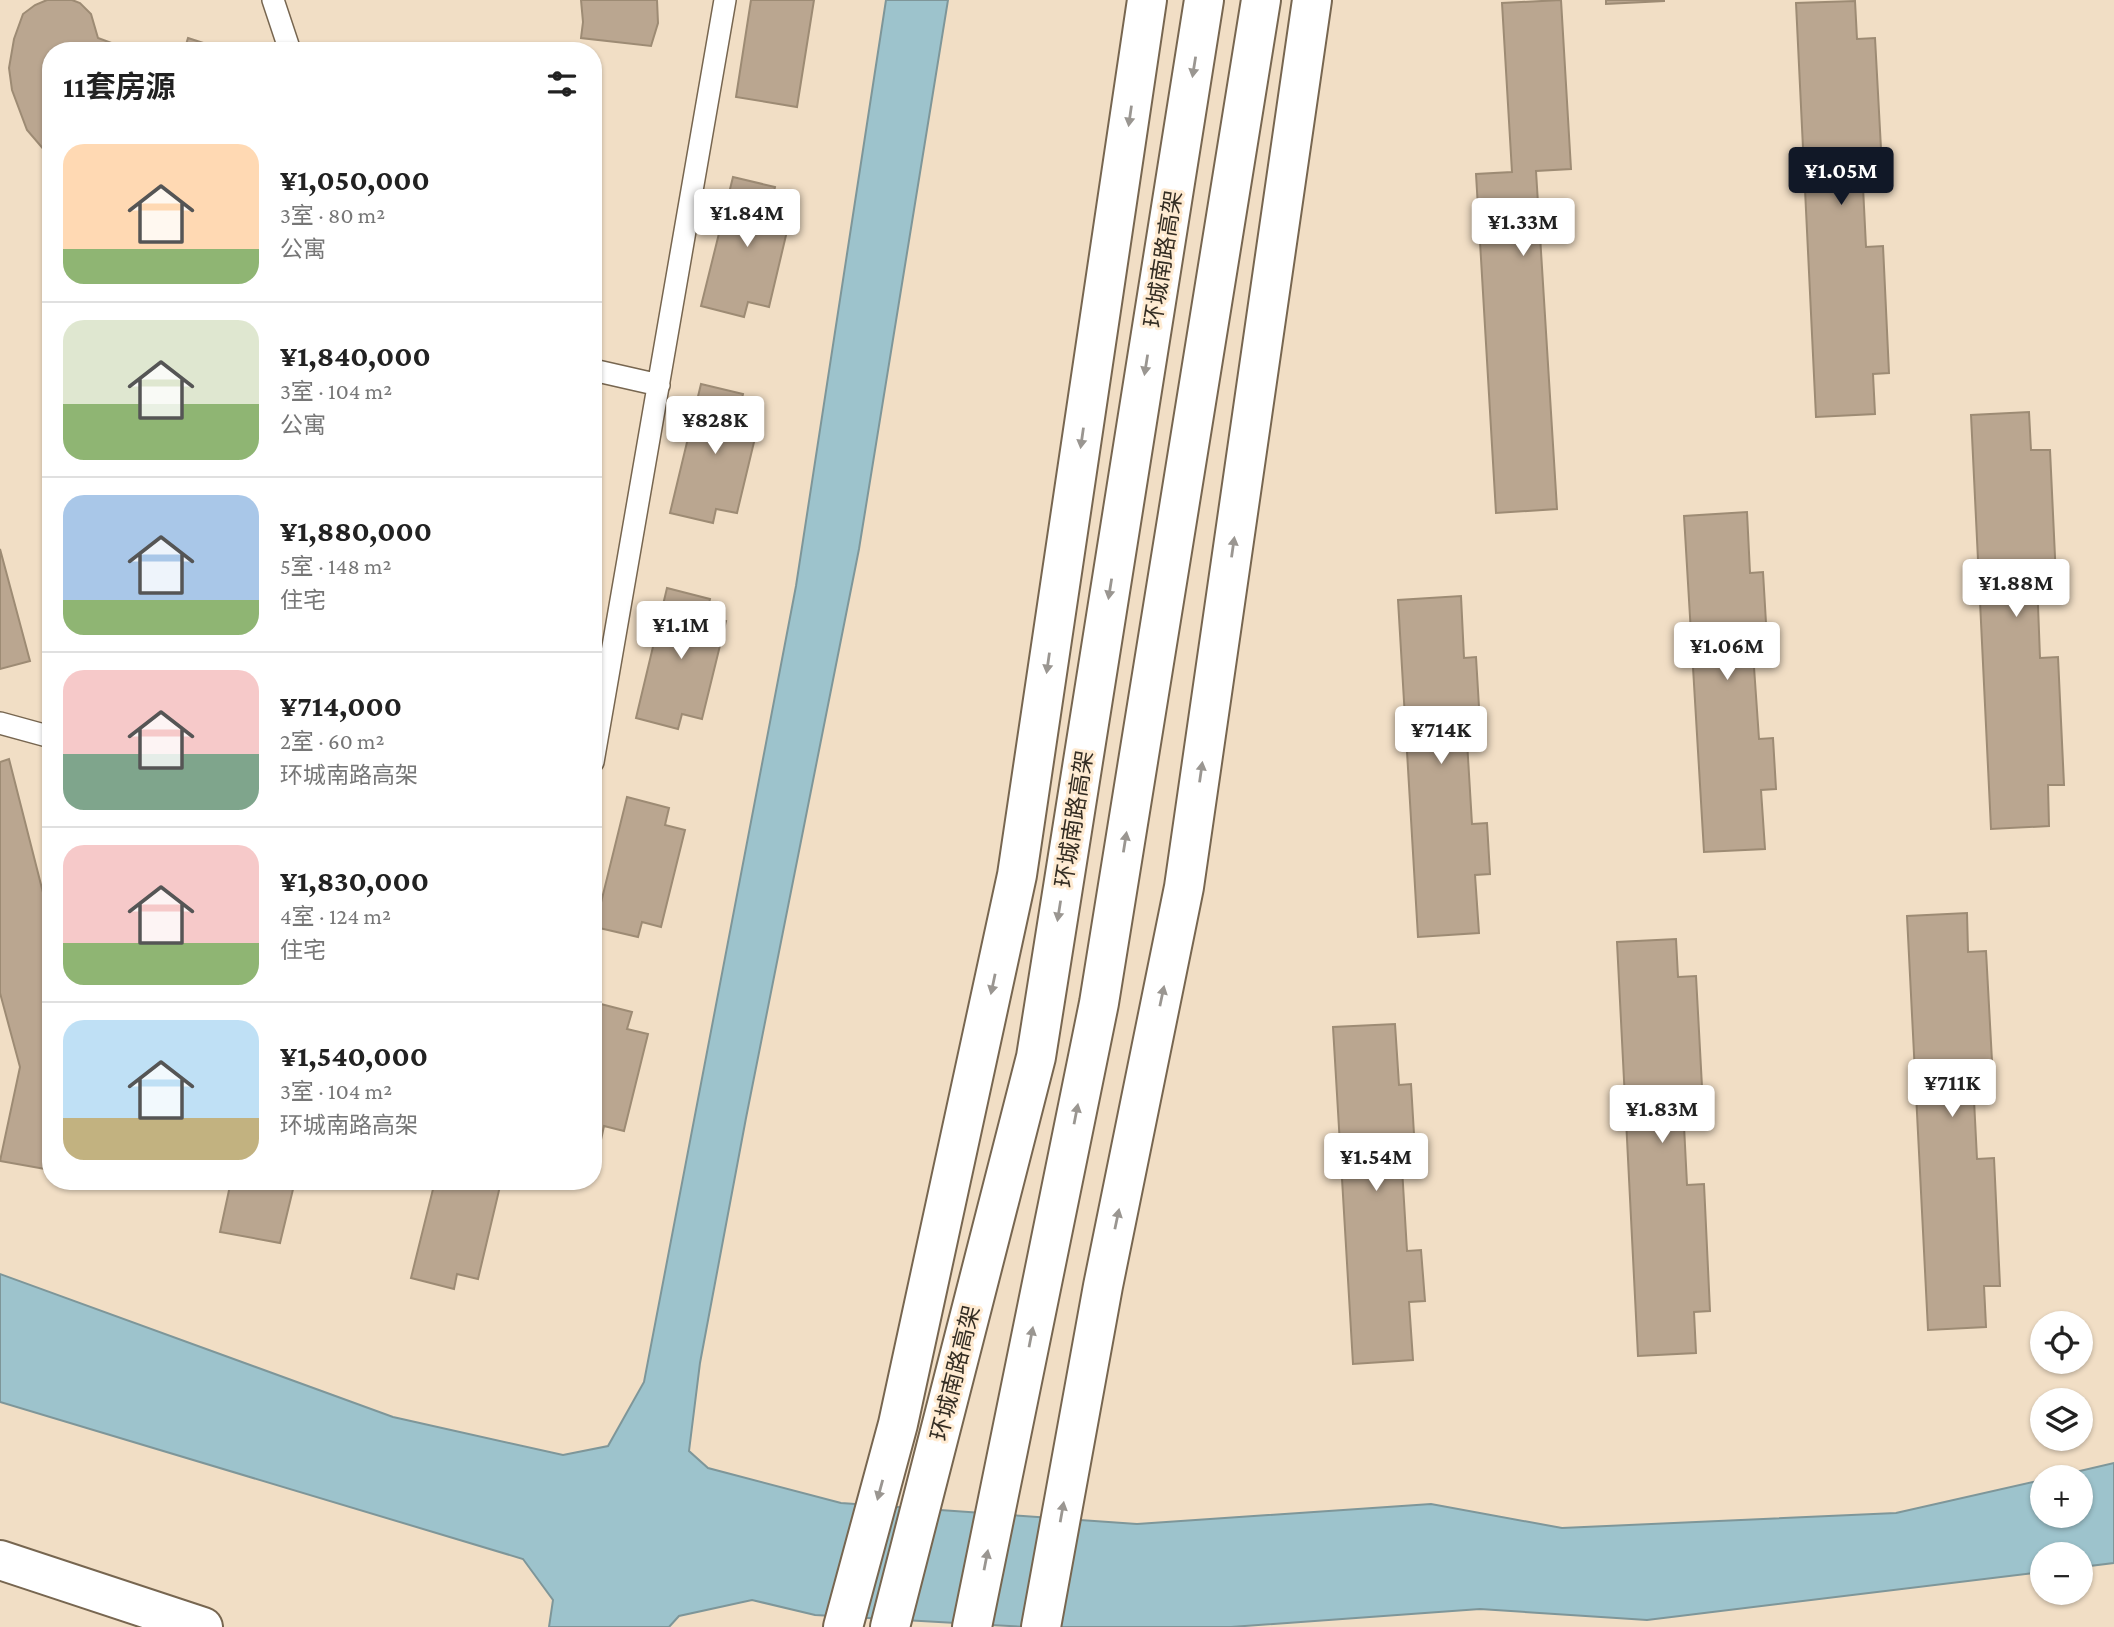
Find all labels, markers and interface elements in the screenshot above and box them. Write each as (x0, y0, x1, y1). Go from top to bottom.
one-way arrow (1188, 56, 1199, 78)
icon: filters (543, 65, 581, 103)
text: 11套房源 (63, 70, 175, 103)
one-way arrow (1124, 105, 1135, 127)
pin: ¥1.05M (1784, 148, 1898, 207)
text: ¥1.05M (1805, 157, 1877, 183)
text: ¥1,050,000 (280, 163, 430, 196)
icon: home (119, 172, 203, 256)
street label: 环城南路高架 (1139, 189, 1187, 329)
pin: ¥1.84M (690, 190, 804, 249)
pin: ¥1.33M (1466, 198, 1580, 258)
text: ¥1.84M (710, 199, 784, 225)
text: 3室 · 80 m² (280, 202, 385, 228)
text: ¥1.33M (1488, 208, 1558, 234)
text: 公寓 (280, 236, 326, 262)
text: ¥1,840,000 (280, 339, 431, 372)
icon: home (119, 348, 203, 432)
one-way arrow (1140, 354, 1151, 376)
text: 3室 · 104 m² (280, 378, 392, 404)
pin: ¥828K (666, 396, 764, 456)
text: ¥828K (682, 406, 748, 432)
text: 公寓 (280, 412, 326, 438)
one-way arrow (1076, 427, 1087, 449)
text: ¥1,880,000 (280, 514, 432, 547)
icon: home (119, 523, 203, 607)
one-way arrow (1228, 536, 1239, 558)
text: 5室 · 148 m² (280, 553, 392, 579)
pin: ¥1.88M (1959, 560, 2073, 619)
text: ¥1.88M (1979, 569, 2053, 595)
one-way arrow (1104, 578, 1115, 600)
text: 住宅 (280, 587, 326, 613)
pin: ¥1.1M (632, 602, 730, 661)
text: ¥1.1M (653, 611, 709, 637)
pin: ¥1.06M (1670, 622, 1784, 682)
text: ¥1.06M (1690, 632, 1764, 658)
one-way arrow (1043, 652, 1054, 674)
text: ¥714,000 (280, 689, 402, 722)
icon: home (119, 698, 203, 782)
pin: ¥714K (1392, 706, 1490, 766)
text: ¥714K (1411, 716, 1471, 742)
text: 2室 · 60 m² (280, 728, 385, 754)
street label: 环城南路高架 (1050, 749, 1098, 889)
one-way arrow (1195, 761, 1206, 783)
text: 环城南路高架 (280, 762, 418, 788)
one-way arrow (1120, 831, 1131, 853)
text: ¥1,830,000 (280, 864, 429, 897)
icon: home (119, 873, 203, 957)
one-way arrow (1053, 900, 1064, 922)
text: 4室 · 124 m² (280, 903, 391, 929)
text: 住宅 (280, 937, 326, 963)
one-way arrow (988, 973, 999, 995)
one-way arrow (1157, 985, 1168, 1007)
text: ¥1,540,000 (280, 1039, 428, 1072)
icon: home (119, 1048, 203, 1132)
pin: ¥711K (1903, 1060, 2001, 1119)
text: ¥711K (1924, 1069, 1980, 1095)
text: 3室 · 104 m² (280, 1078, 392, 1104)
pin: ¥1.83M (1605, 1086, 1719, 1145)
text: ¥1.83M (1626, 1095, 1698, 1121)
one-way arrow (1071, 1103, 1082, 1125)
text: 环城南路高架 (280, 1112, 418, 1138)
pin: ¥1.54M (1319, 1134, 1433, 1193)
text: ¥1.54M (1340, 1143, 1412, 1169)
one-way arrow (1111, 1208, 1122, 1230)
street label: 环城南路高架 (926, 1303, 984, 1443)
map controls (2030, 1311, 2093, 1605)
button: locate (2030, 1311, 2093, 1374)
one-way arrow (1026, 1326, 1037, 1348)
button: layers (2030, 1388, 2093, 1451)
button: + (2030, 1465, 2093, 1528)
one-way arrow (874, 1479, 885, 1501)
one-way arrow (1057, 1501, 1068, 1523)
button: − (2030, 1542, 2093, 1605)
one-way arrow (981, 1549, 992, 1571)

